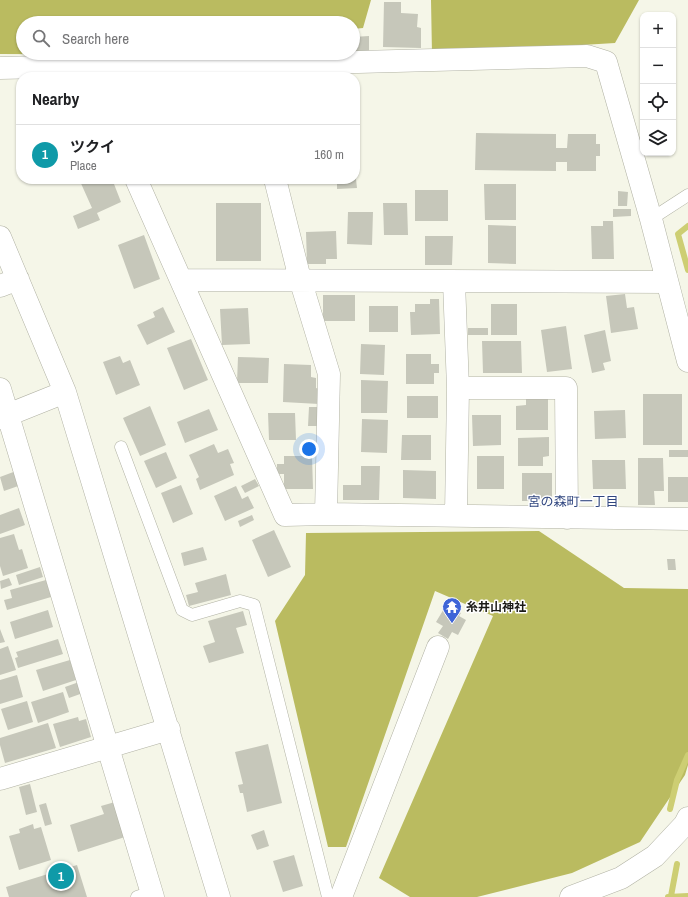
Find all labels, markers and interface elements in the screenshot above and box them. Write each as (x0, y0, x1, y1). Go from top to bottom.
map controls (640, 12, 676, 156)
button: + (640, 12, 676, 48)
search box (16, 16, 360, 60)
icon: search (30, 27, 52, 49)
text: Search here (62, 28, 129, 49)
button: − (640, 48, 676, 84)
button: locate (640, 84, 676, 120)
text: Nearby (32, 87, 79, 110)
button: layers (640, 120, 676, 156)
text: ツクイ (70, 136, 115, 157)
text: 1 (42, 146, 48, 163)
text: 160 m (314, 146, 344, 163)
text: Place (70, 157, 97, 174)
your location (299, 439, 319, 459)
district label: 宮の森町一丁目 (527, 493, 619, 510)
temple icon: 糸井山神社 (441, 596, 463, 624)
place label: 糸井山神社 (466, 599, 526, 615)
pin: 1 (48, 861, 74, 891)

